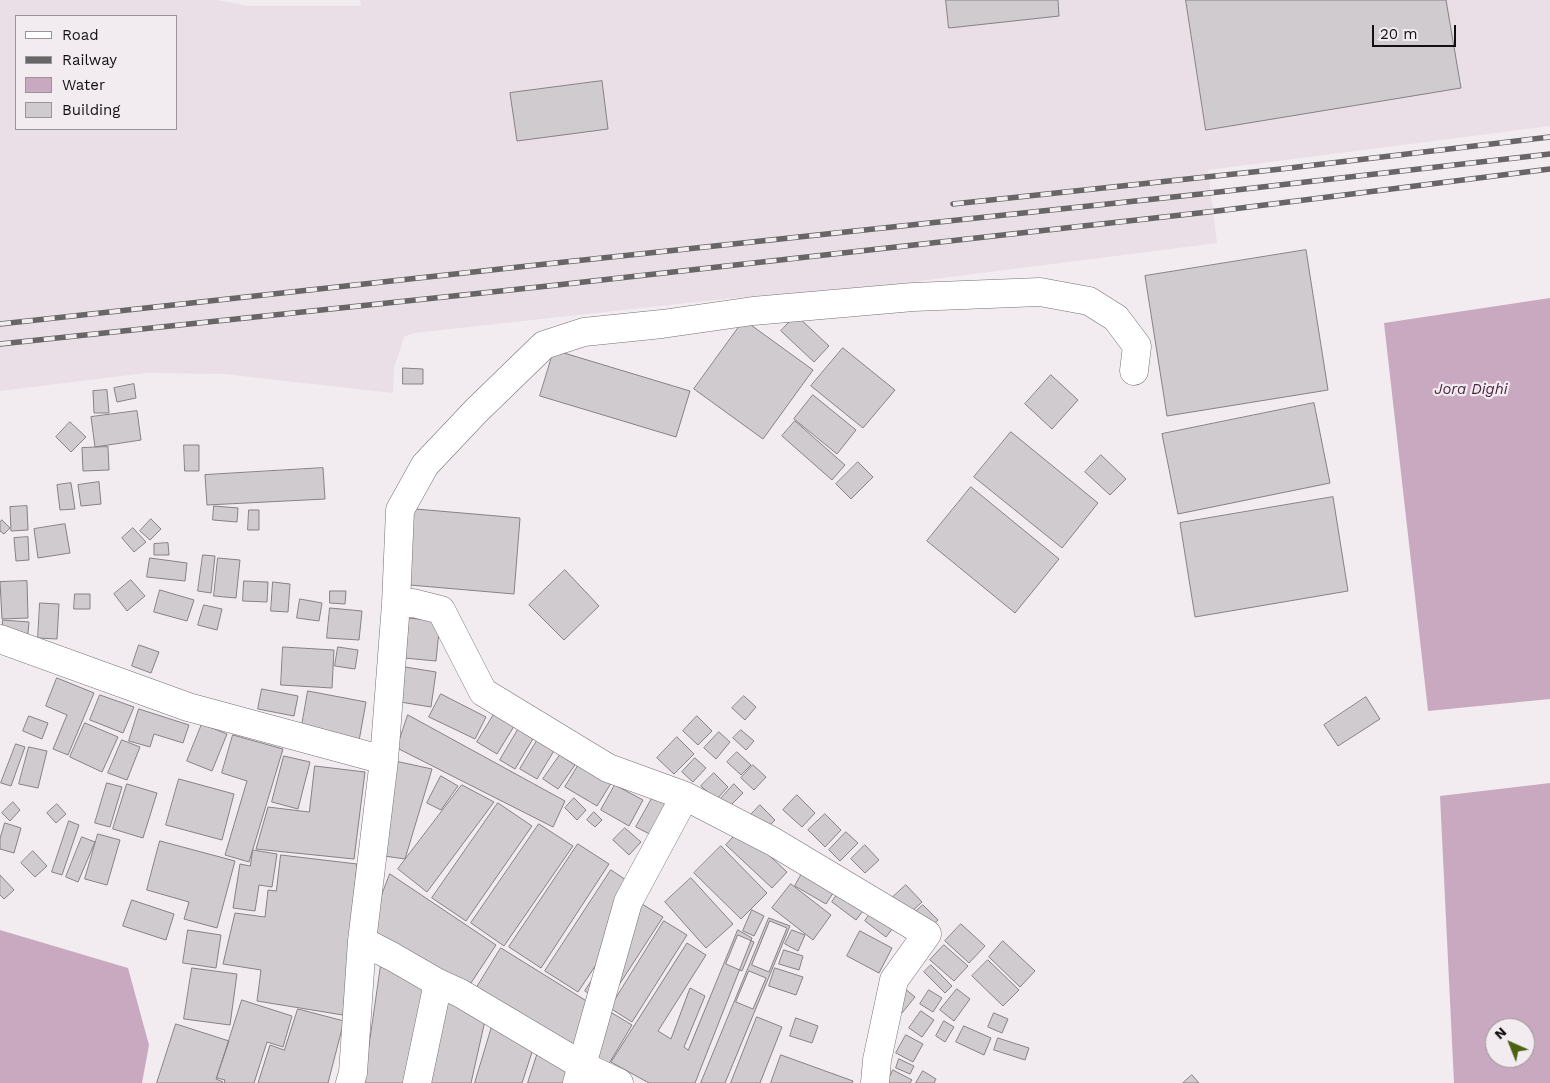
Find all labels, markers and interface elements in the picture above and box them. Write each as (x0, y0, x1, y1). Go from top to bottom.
legend (15, 15, 178, 130)
scale bar (1375, 15, 1459, 47)
text: 20 m (1380, 25, 1418, 43)
text: Road (62, 26, 99, 44)
text: Railway (62, 51, 117, 69)
text: Water (62, 76, 105, 94)
text: Building (62, 101, 120, 119)
water label: Jora Dighi (1434, 381, 1508, 399)
north arrow (1485, 1018, 1535, 1068)
text: N (1491, 1024, 1510, 1042)

